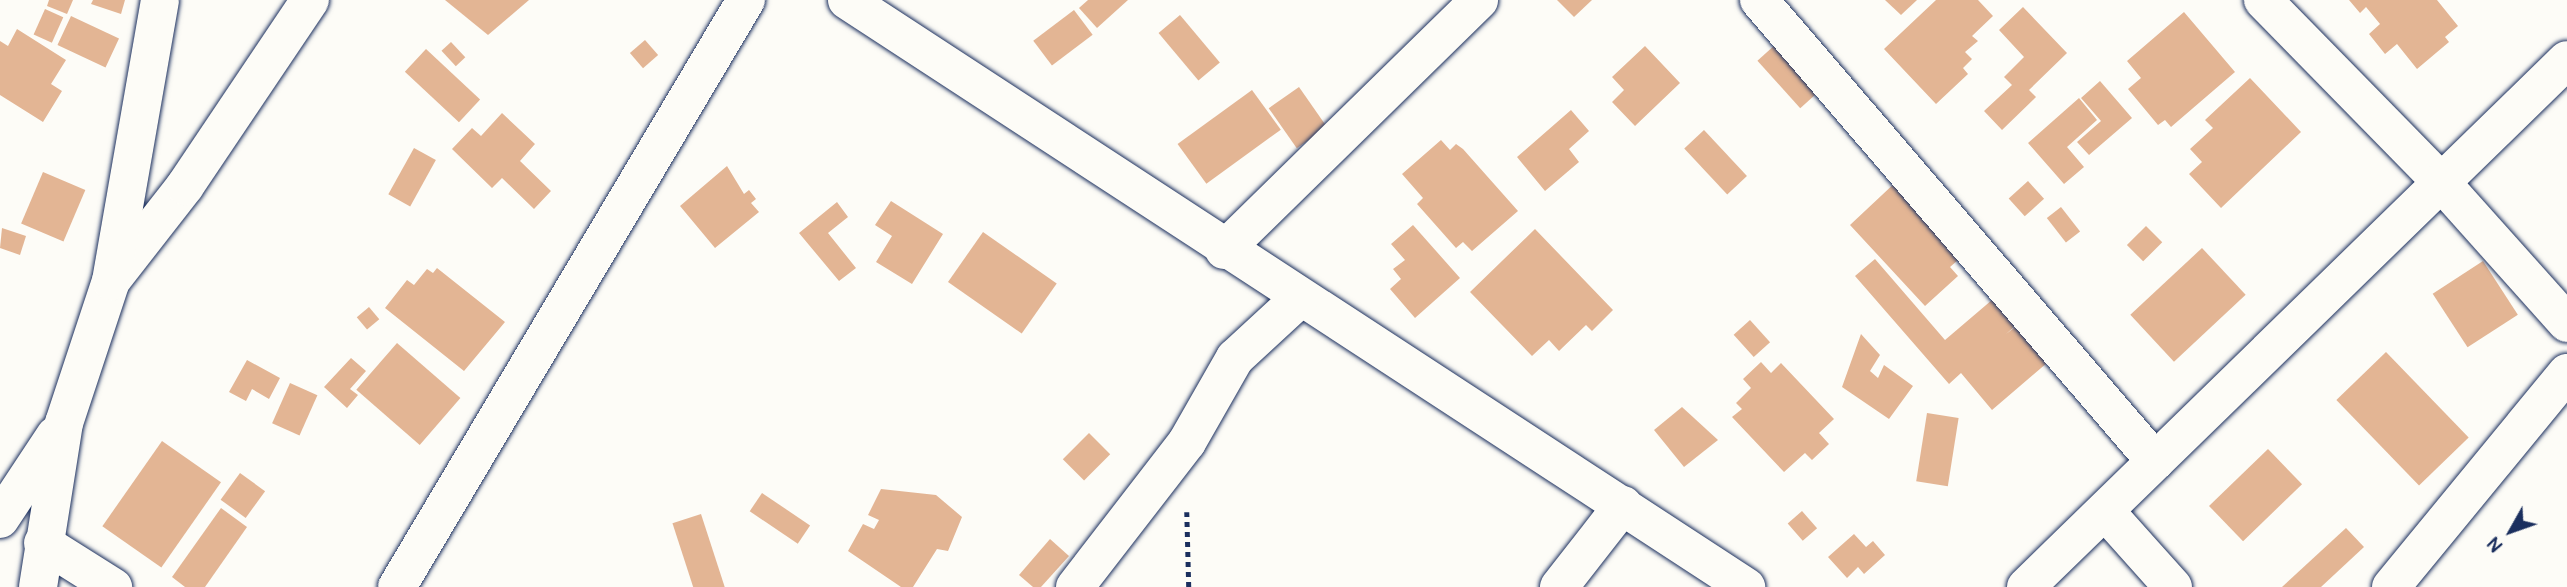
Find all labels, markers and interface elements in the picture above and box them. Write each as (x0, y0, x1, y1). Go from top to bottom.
north arrow (2476, 496, 2546, 566)
text: N (2482, 532, 2508, 557)

